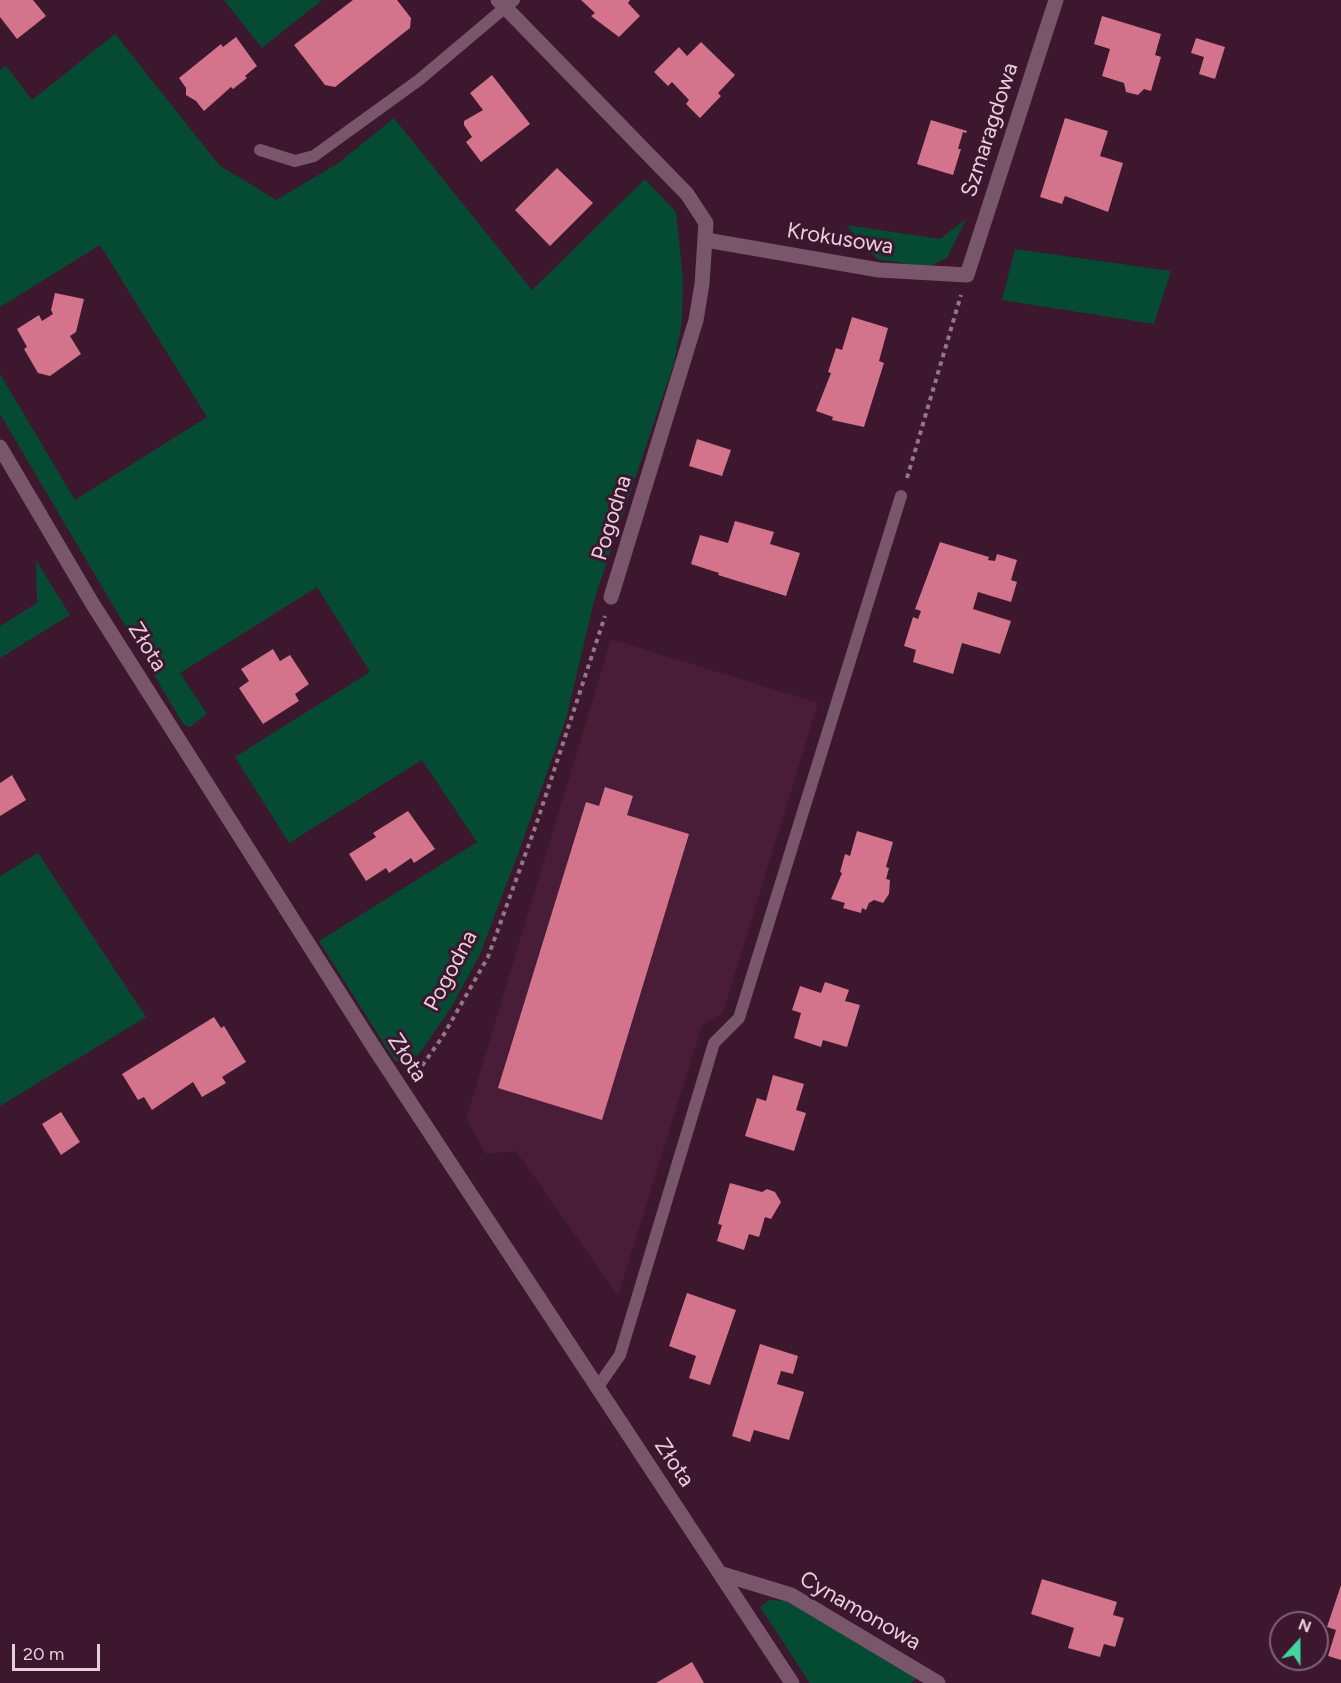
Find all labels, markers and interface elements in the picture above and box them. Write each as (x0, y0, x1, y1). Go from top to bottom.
street label: Szmaragdowa (956, 60, 1024, 200)
street label: Krokusowa (785, 218, 895, 260)
street label: Pogodna (587, 472, 637, 564)
street label: Złota (122, 618, 172, 676)
street label: Pogodna (419, 926, 483, 1016)
street label: Złota (382, 1029, 432, 1087)
street label: Złota (648, 1434, 700, 1492)
street label: Cynamonowa (795, 1566, 925, 1656)
north arrow (1269, 1611, 1329, 1671)
text: N (1296, 1615, 1314, 1637)
scale bar (15, 1632, 104, 1670)
text: 20 m (23, 1643, 64, 1665)

